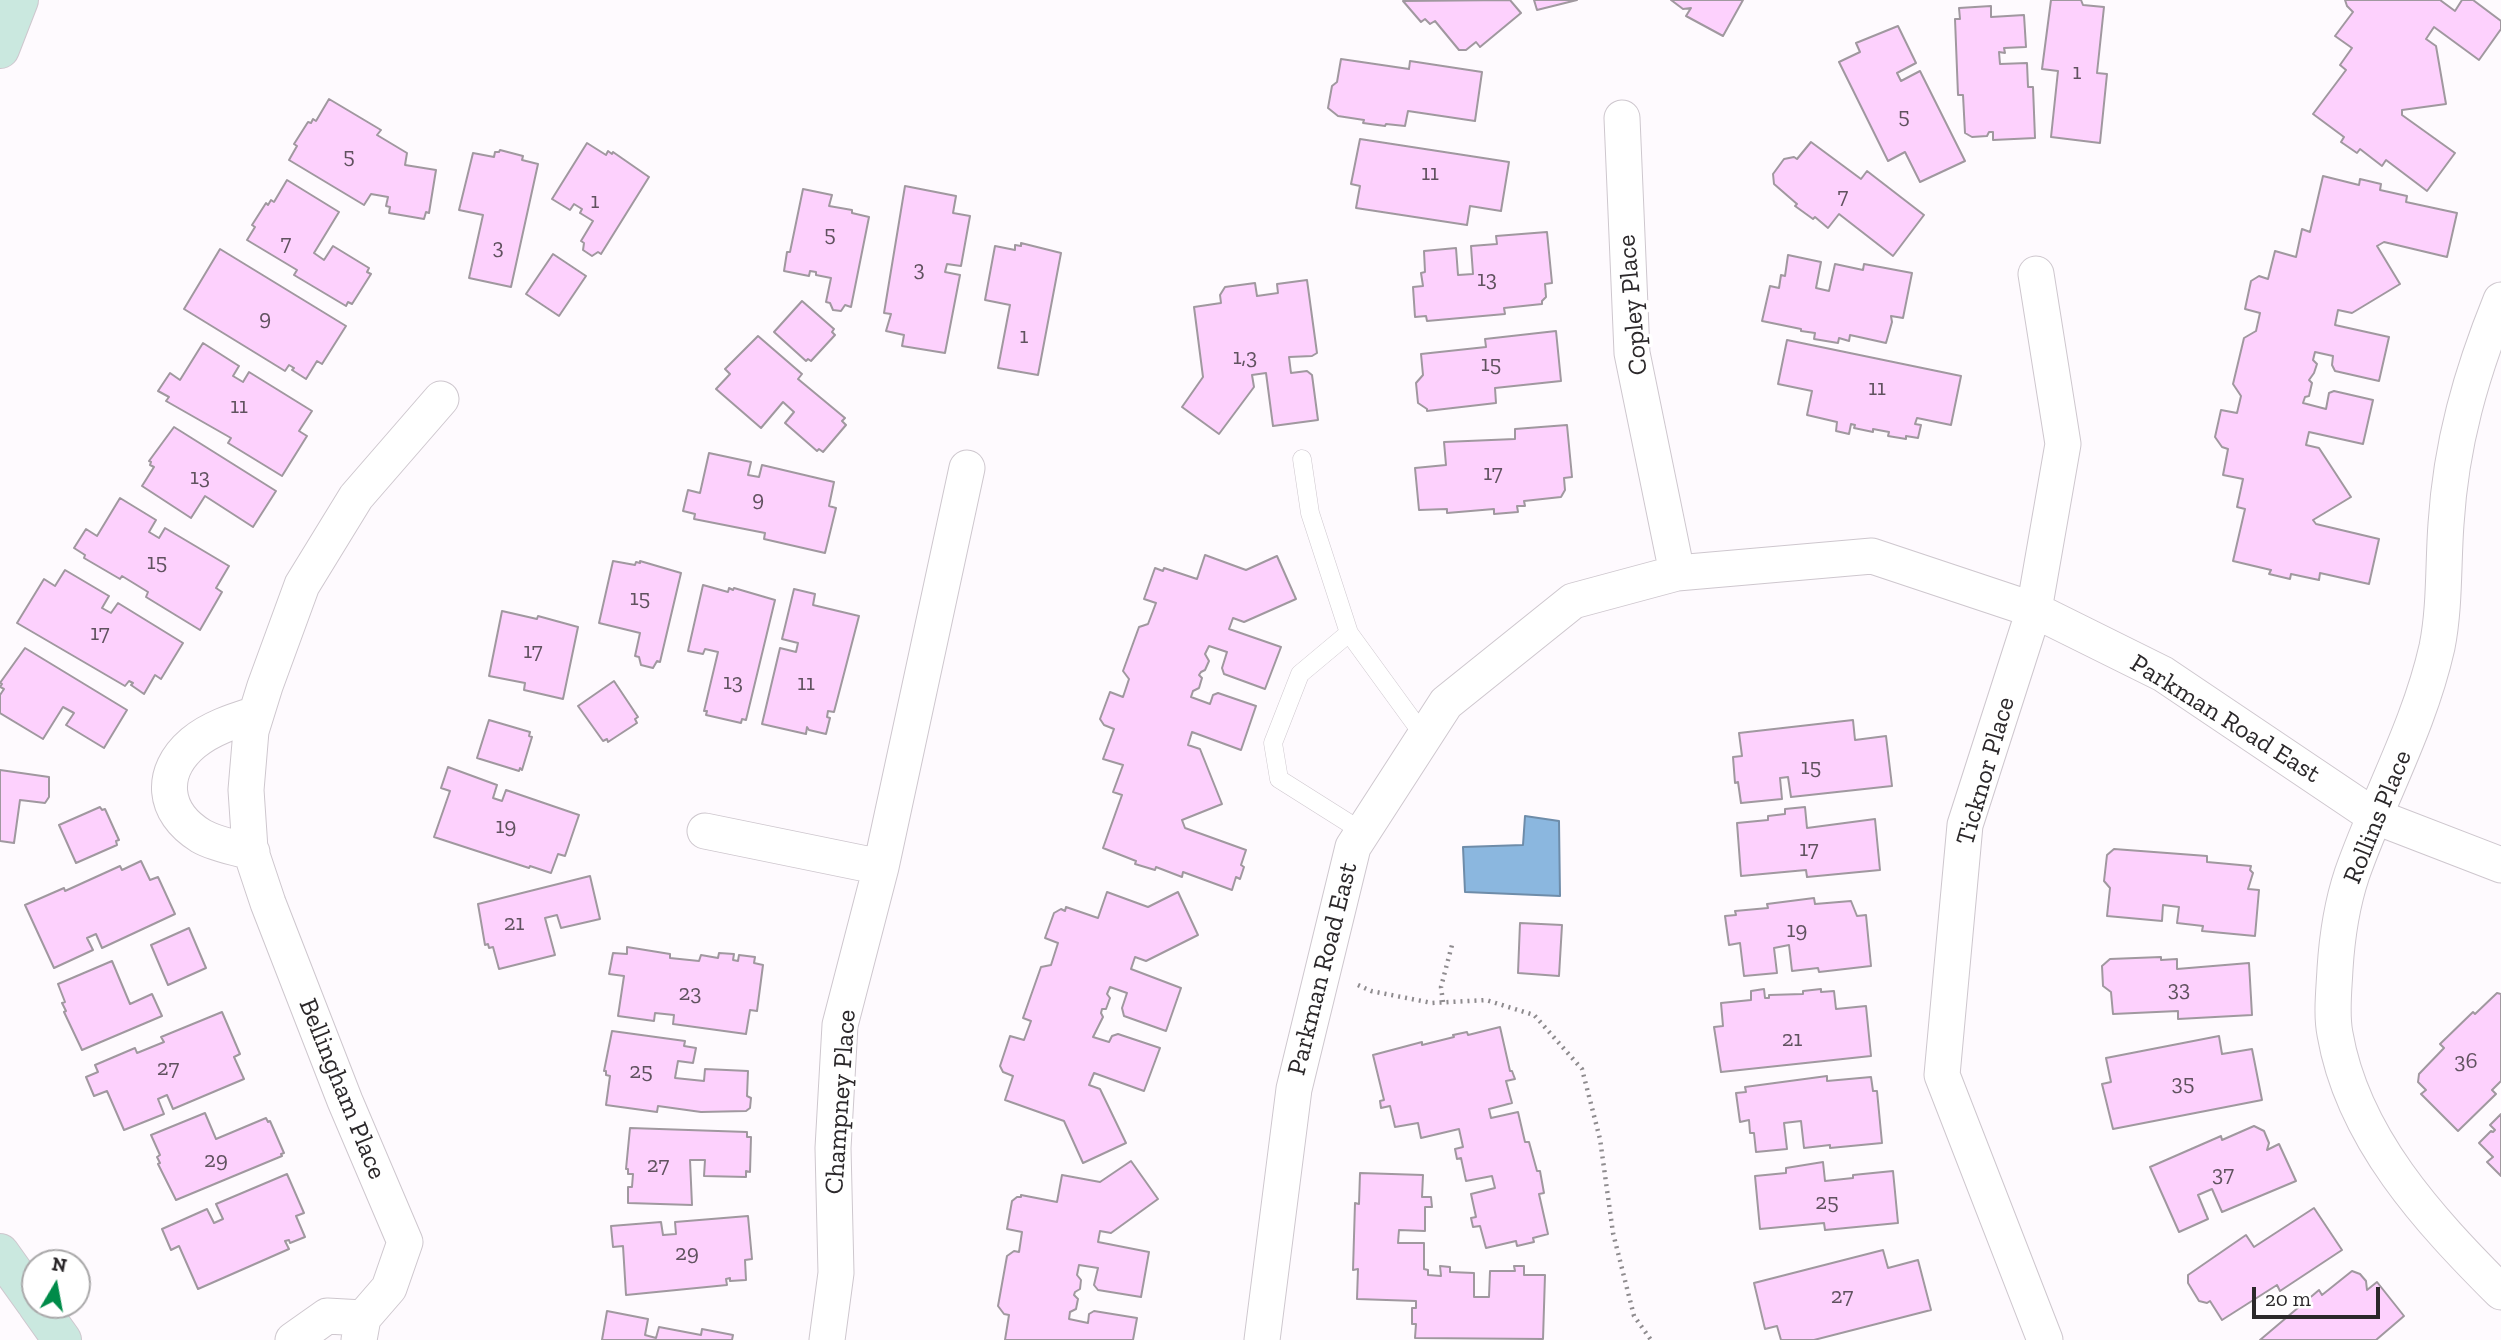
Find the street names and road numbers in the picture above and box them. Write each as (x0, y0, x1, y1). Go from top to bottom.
street label: Copley Place (1611, 233, 1655, 377)
street label: Parkman Road East (2124, 648, 2326, 790)
street label: Ticknor Place (1950, 693, 2022, 849)
street label: Rollins Place (2337, 746, 2419, 888)
street label: Parkman Road East (1281, 859, 1365, 1079)
street label: Bellingham Place (292, 994, 392, 1184)
street label: Champney Place (819, 1009, 863, 1195)

